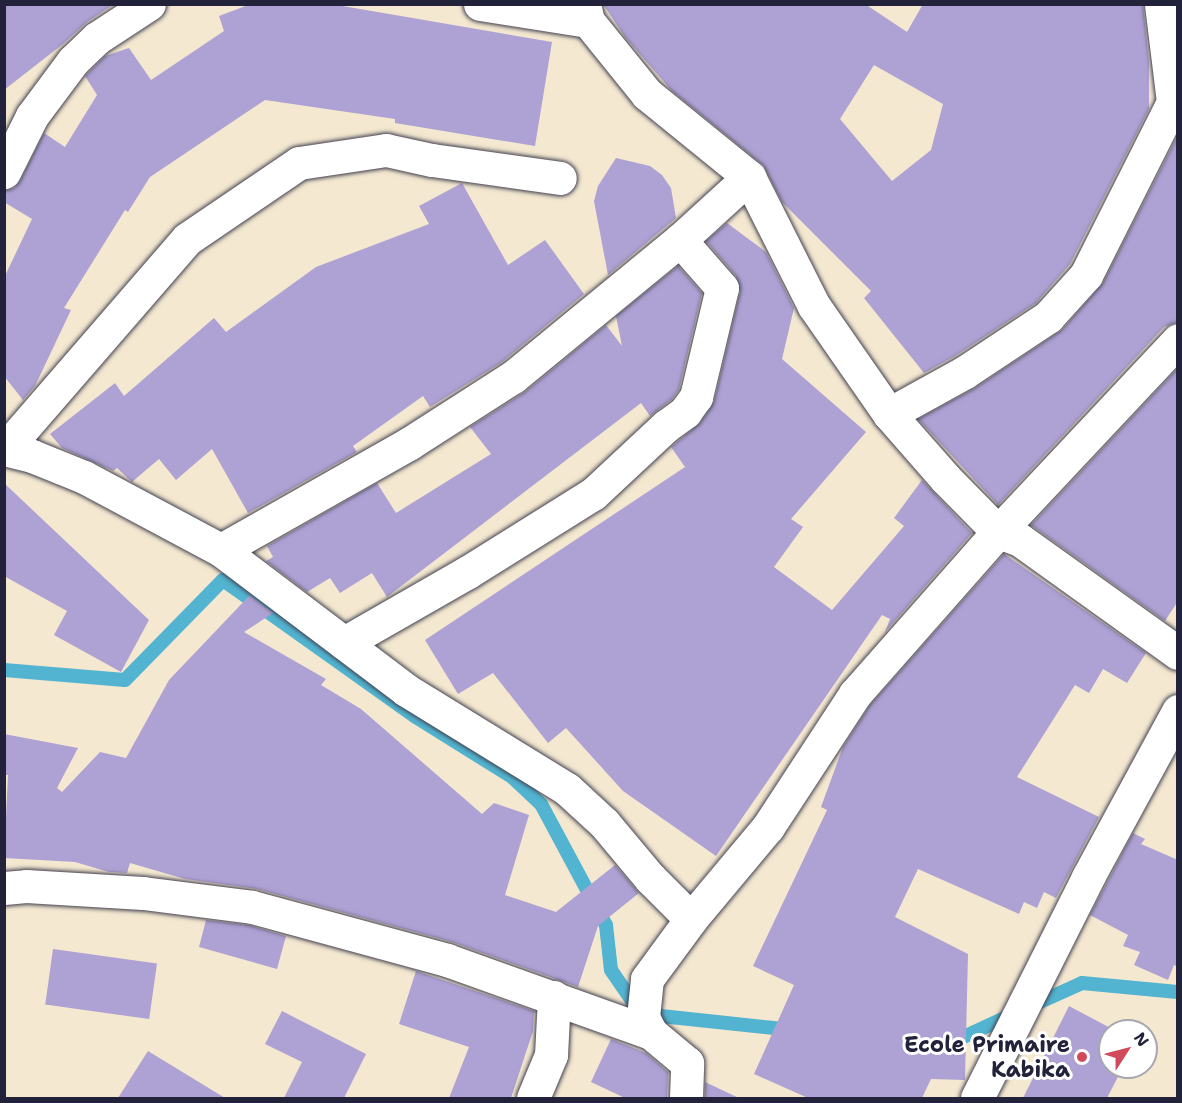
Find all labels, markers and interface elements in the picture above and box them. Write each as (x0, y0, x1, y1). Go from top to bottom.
north arrow (1098, 1019, 1158, 1079)
text: N (1129, 1028, 1154, 1051)
place label: Ecole Primaire Kabika (904, 1031, 1070, 1082)
marker: Ecole Primaire Kabika (1075, 1050, 1089, 1064)

